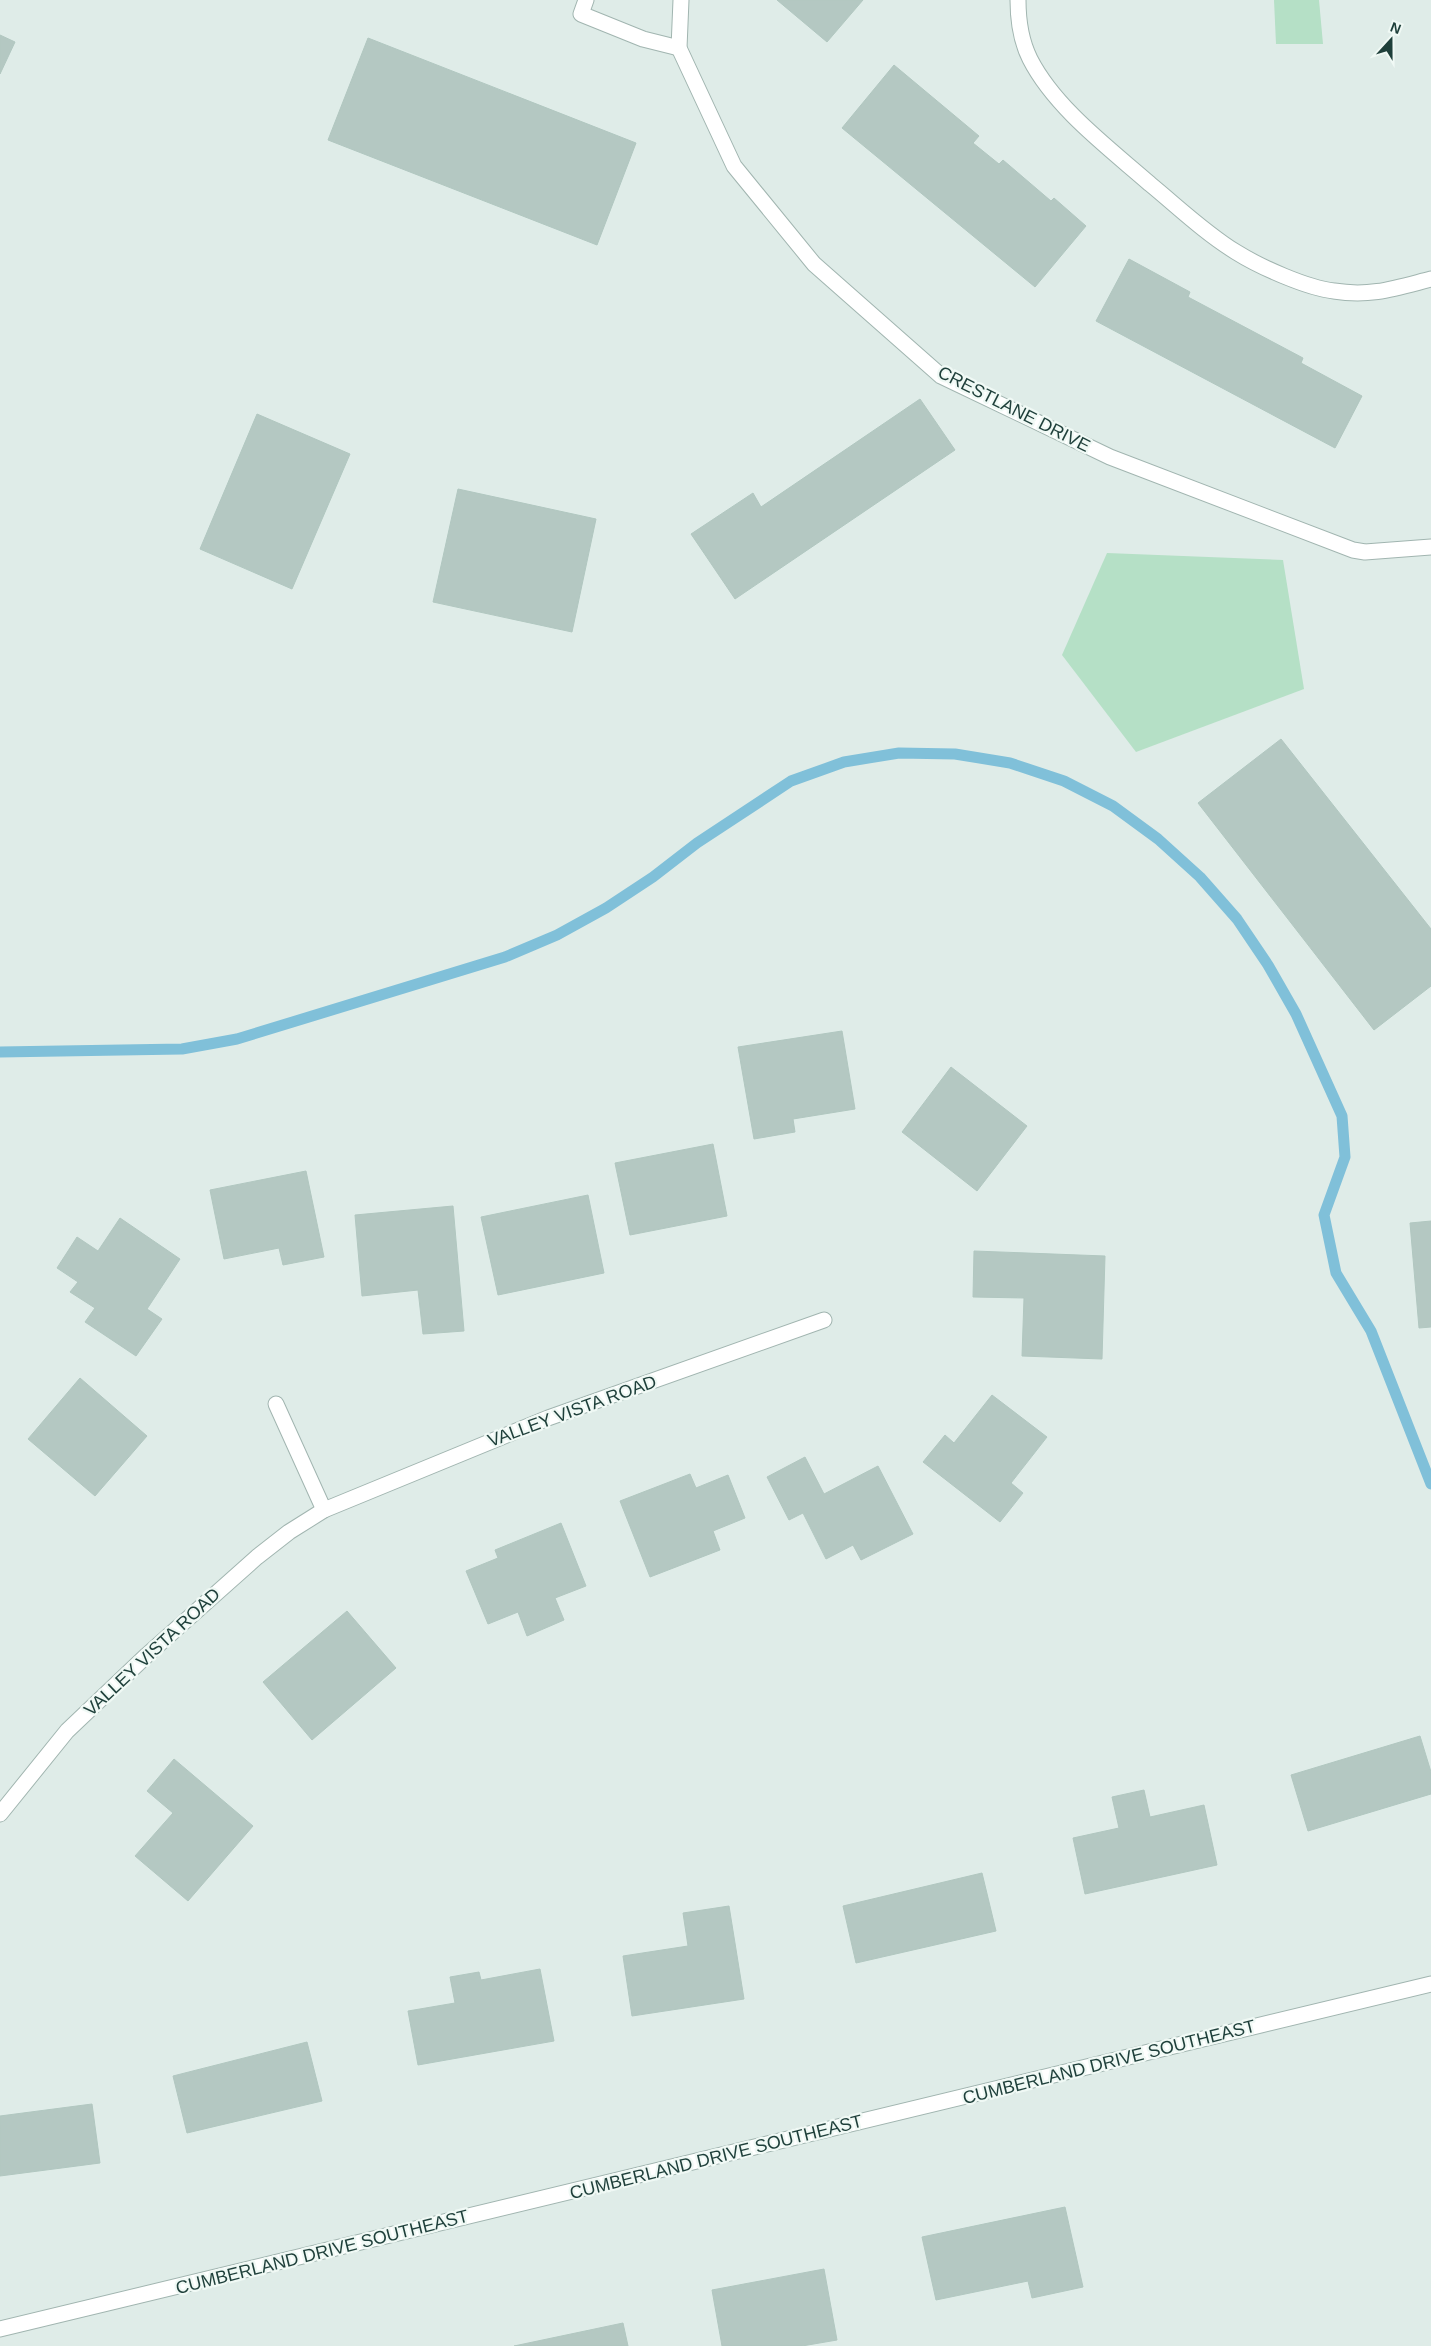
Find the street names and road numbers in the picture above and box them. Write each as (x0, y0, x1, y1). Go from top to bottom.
street label: CRESTLANE DRIVE (935, 362, 1093, 456)
street label: VALLEY VISTA ROAD (485, 1371, 659, 1451)
street label: VALLEY VISTA ROAD (80, 1584, 224, 1720)
street label: CUMBERLAND DRIVE SOUTHEAST (961, 2016, 1257, 2108)
street label: CUMBERLAND DRIVE SOUTHEAST (568, 2111, 864, 2203)
street label: CUMBERLAND DRIVE SOUTHEAST (174, 2206, 470, 2298)

